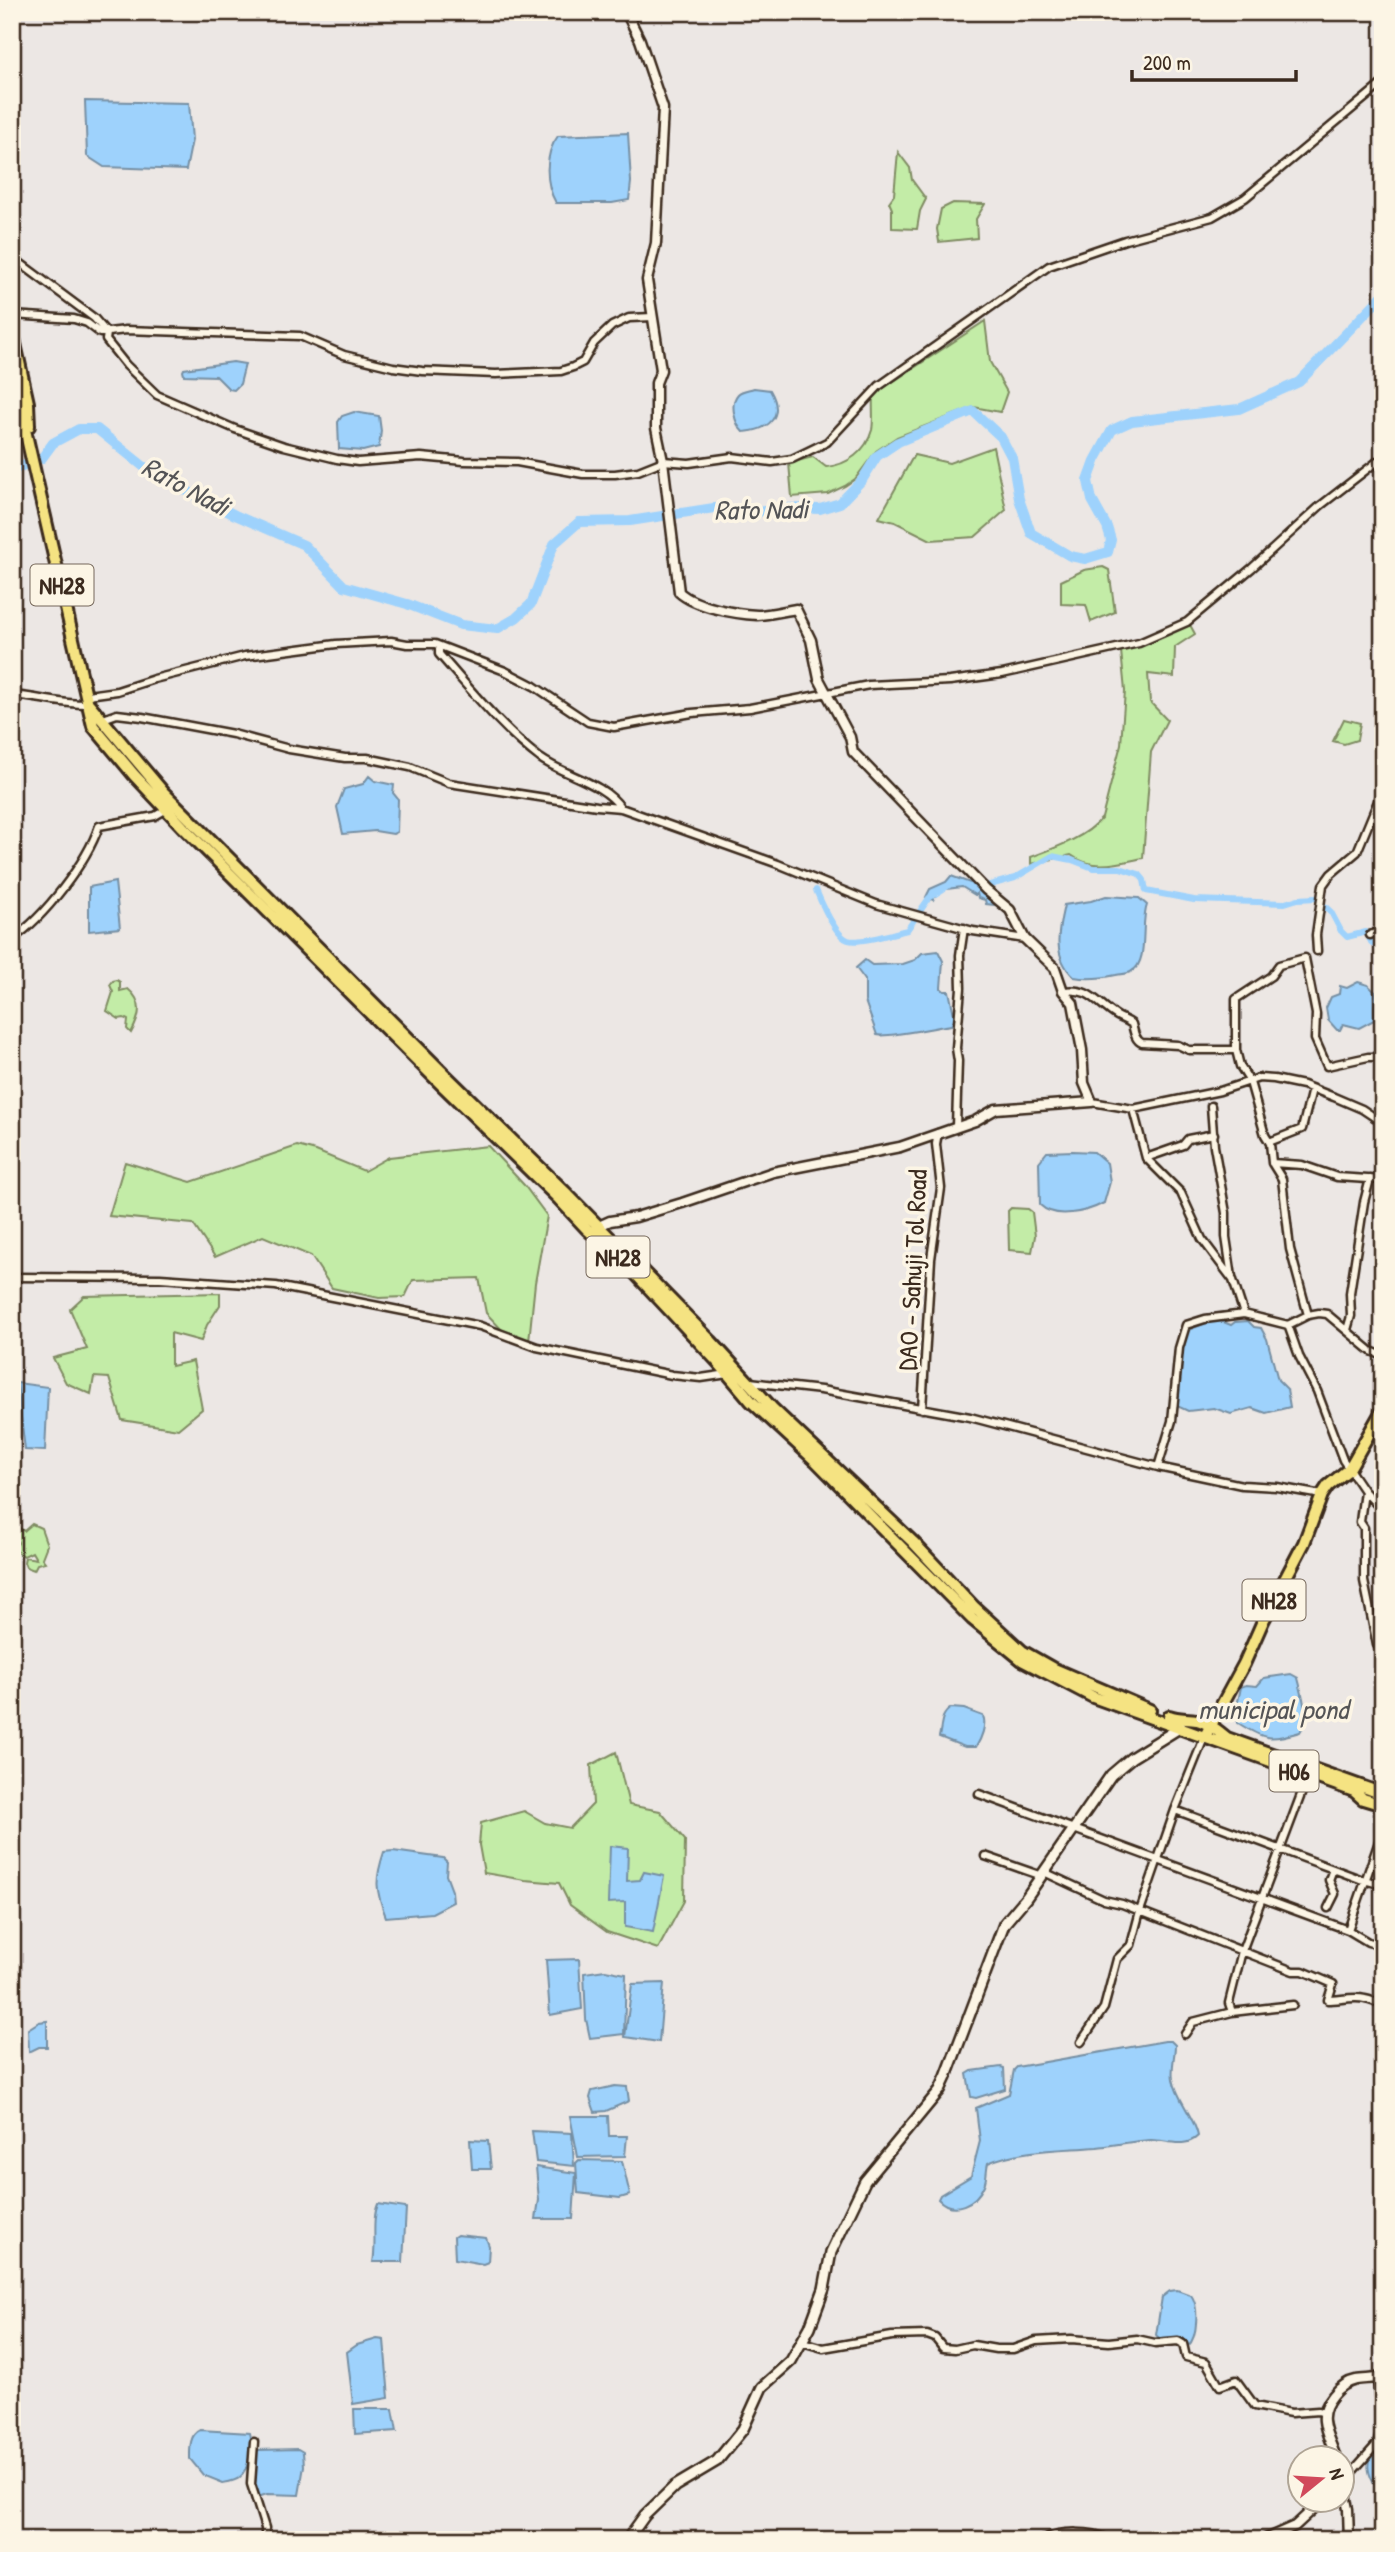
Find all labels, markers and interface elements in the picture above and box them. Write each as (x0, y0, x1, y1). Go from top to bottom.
scale bar (1132, 38, 1297, 82)
text: 200 m (1143, 48, 1191, 77)
water label: Rato Nadi (136, 447, 239, 526)
water label: Rato Nadi (714, 489, 811, 529)
road number: NH28 (31, 564, 94, 606)
street label: DAO - Sahuji Tol Road (889, 1168, 935, 1372)
road number: NH28 (586, 1237, 650, 1278)
road number: NH28 (1242, 1580, 1306, 1620)
water label: municipal pond (1198, 1690, 1352, 1728)
road number: H06 (1270, 1750, 1318, 1792)
north arrow (1286, 2444, 1356, 2514)
text: N (1323, 2465, 1351, 2483)

